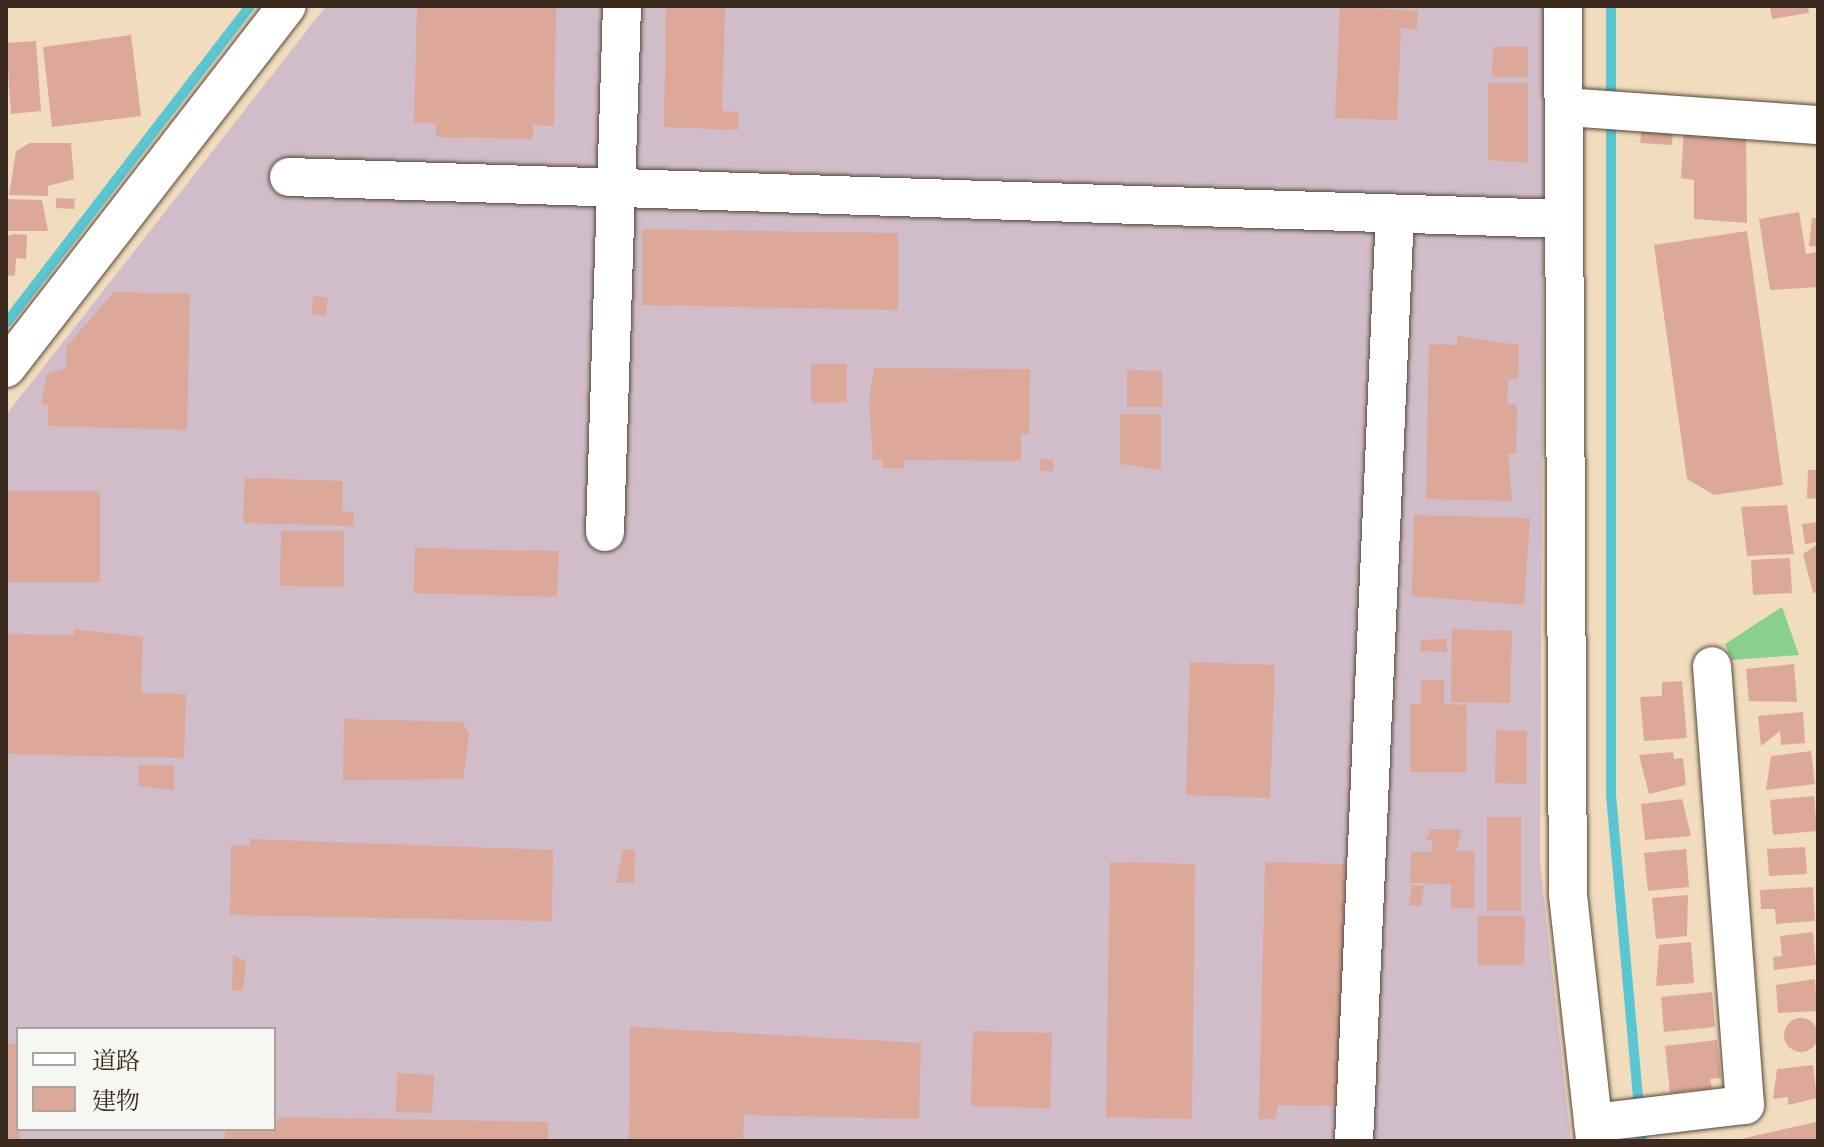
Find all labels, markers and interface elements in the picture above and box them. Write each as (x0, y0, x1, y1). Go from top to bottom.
legend (16, 1027, 276, 1131)
text: 道路 (92, 1045, 140, 1078)
text: 建物 (92, 1085, 140, 1118)

